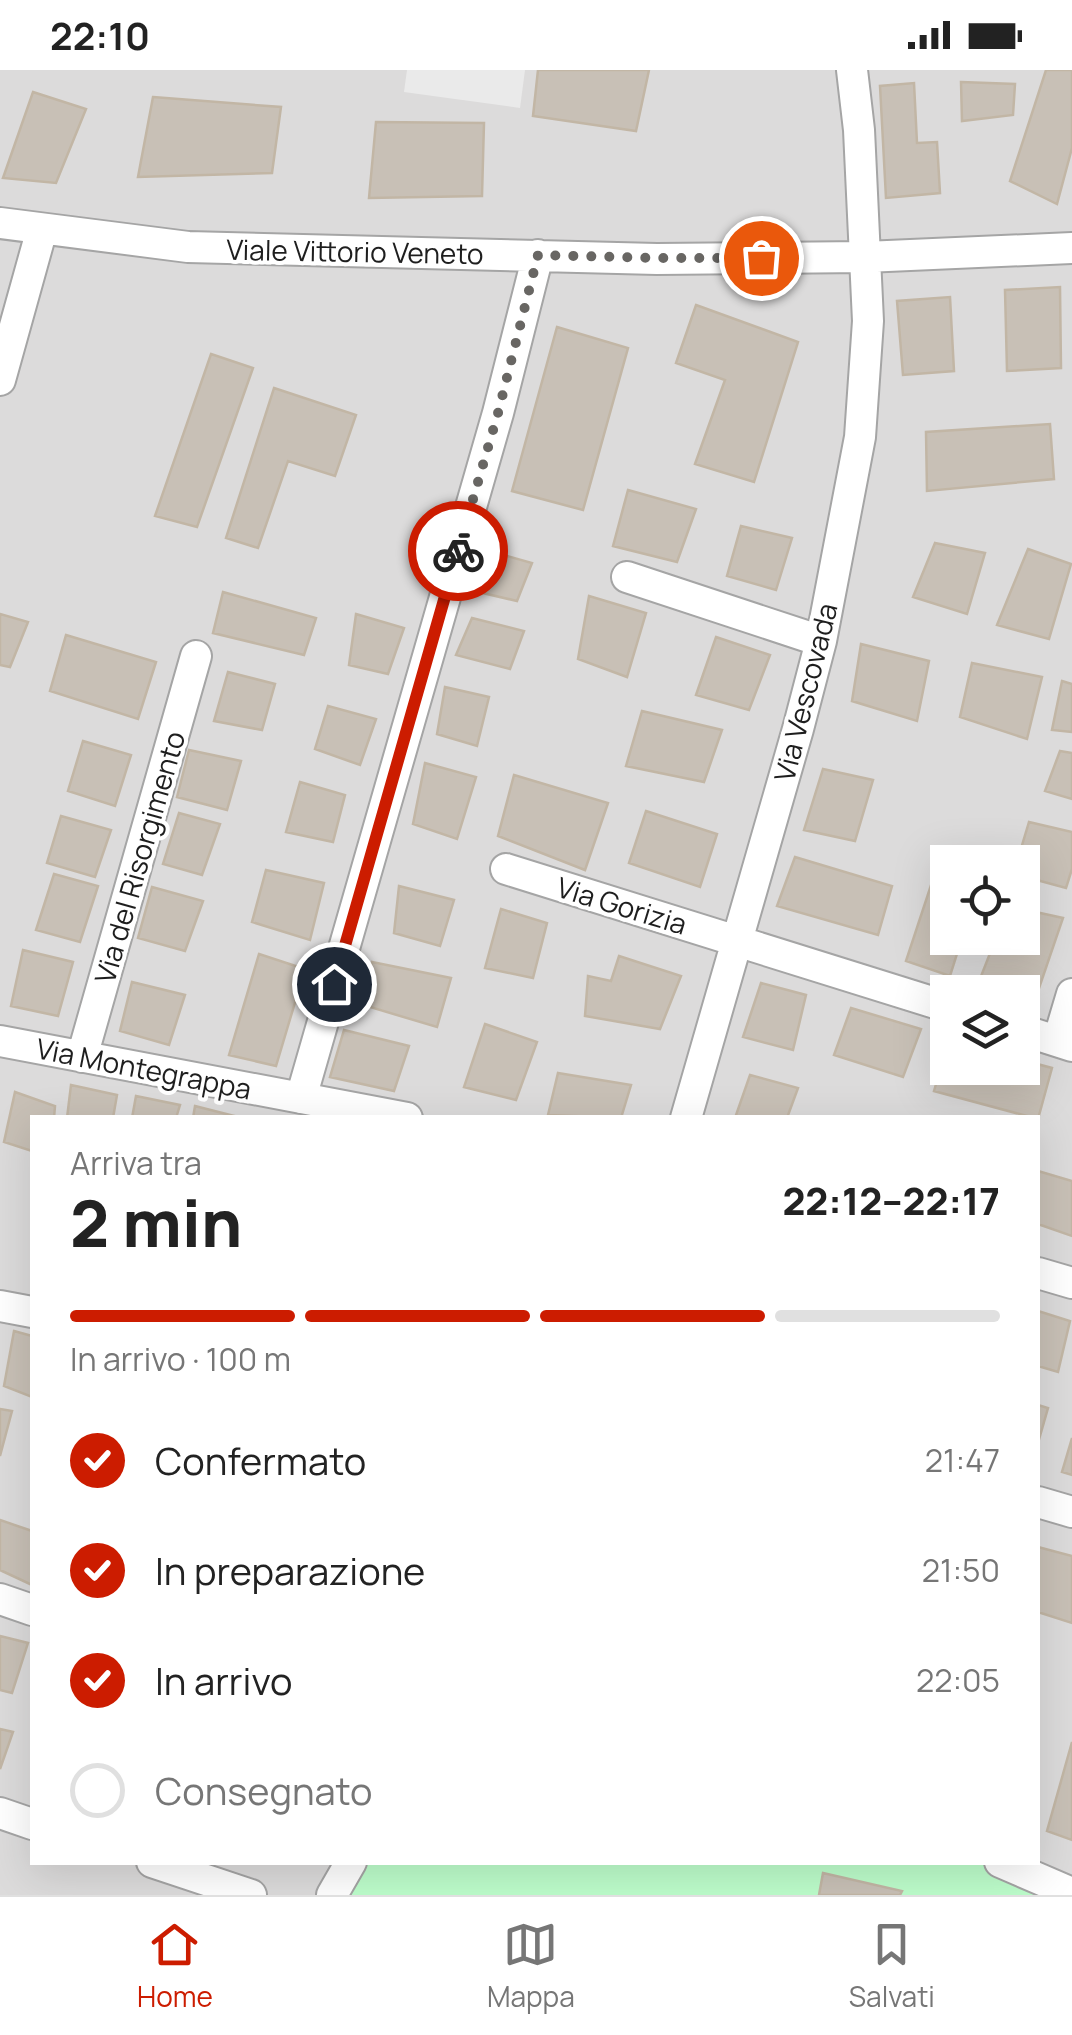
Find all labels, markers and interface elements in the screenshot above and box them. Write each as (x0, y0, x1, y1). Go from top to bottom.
text: 22:10 (50, 9, 150, 61)
pin (719, 216, 804, 301)
street label: Viale Vittorio Veneto (226, 230, 484, 272)
icon: bag (734, 231, 789, 286)
courier (408, 501, 508, 601)
icon: bike (431, 524, 486, 579)
street label: Via Vescovada (764, 599, 846, 785)
street label: Via del Risorgimento (85, 726, 193, 988)
map controls (930, 845, 1040, 1085)
button: locate (930, 845, 1040, 955)
street label: Via Gorizia (552, 867, 692, 943)
pin (292, 942, 377, 1027)
icon: home (307, 957, 362, 1012)
button: layers (930, 975, 1040, 1085)
street label: Via Montegrappa (33, 1029, 255, 1107)
text: Arriva tra (70, 1141, 202, 1185)
text: 22:12–22:17 (782, 1174, 1000, 1226)
text: 2 min (70, 1178, 242, 1267)
text: In arrivo · 100 m (70, 1337, 291, 1381)
icon: check (70, 1433, 125, 1488)
text: Confermato (155, 1434, 366, 1486)
text: 21:47 (925, 1438, 1000, 1482)
icon: check (70, 1543, 125, 1598)
text: In preparazione (155, 1544, 425, 1596)
text: 21:50 (922, 1548, 1000, 1592)
icon: check (70, 1653, 125, 1708)
text: In arrivo (155, 1654, 292, 1706)
text: 22:05 (916, 1658, 1000, 1702)
text: Consegnato (155, 1764, 373, 1816)
tab: Home (137, 1917, 213, 2015)
tab: Mappa (487, 1917, 575, 2015)
tab: Salvati (849, 1917, 935, 2015)

